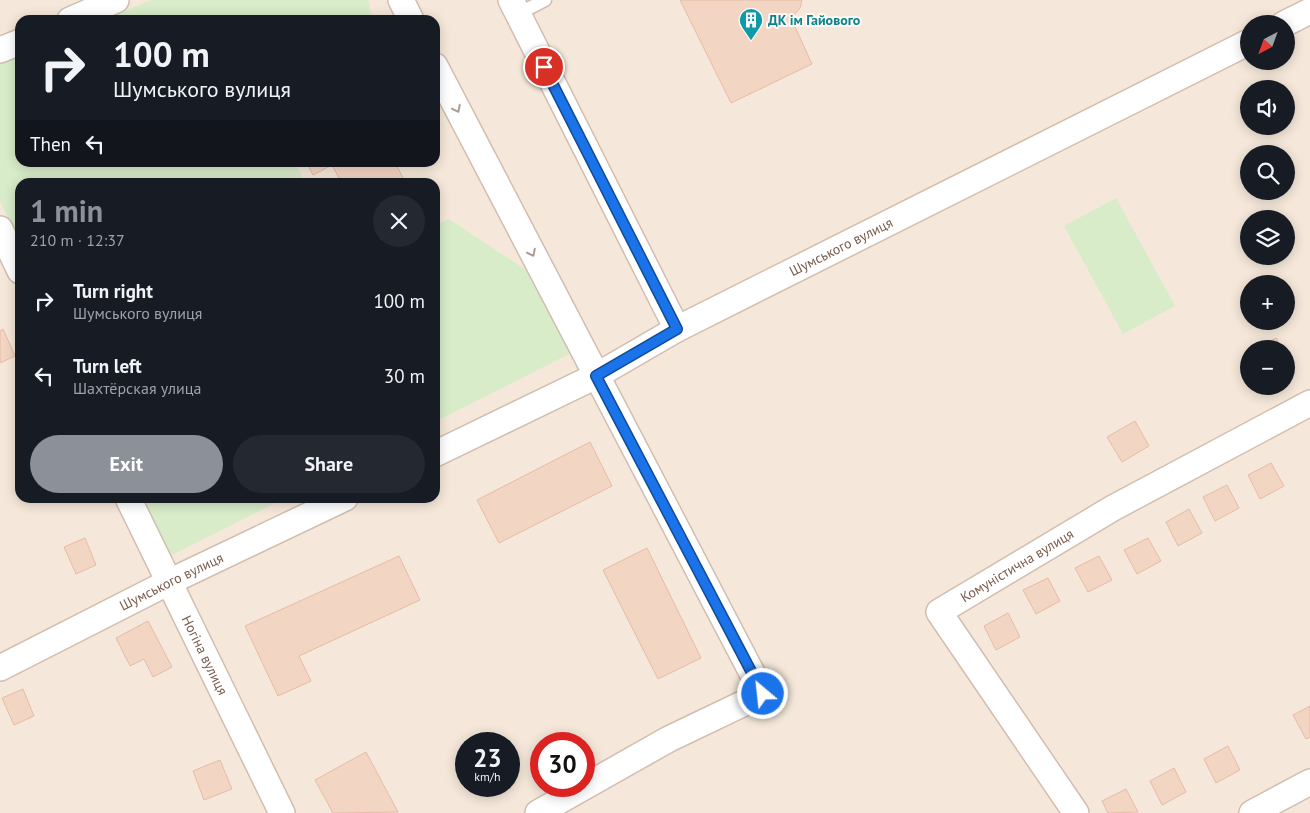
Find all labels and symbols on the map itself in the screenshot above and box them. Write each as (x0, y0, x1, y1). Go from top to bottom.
building icon: ДК ім Гайового (738, 7, 764, 41)
place label: ДК ім Гайового (768, 11, 861, 29)
north arrow (1240, 15, 1295, 70)
pin (523, 46, 565, 88)
one-way arrow (451, 104, 461, 113)
street label: Шумського вулиця (786, 213, 896, 280)
one-way arrow (526, 248, 536, 257)
street label: Комуністична вулиця (957, 525, 1077, 606)
street label: Шумського вулиця (117, 548, 226, 615)
street label: Ногіна вулиця (178, 612, 232, 698)
position arrow (736, 667, 788, 719)
speed limit sign: 30 (530, 732, 595, 797)

